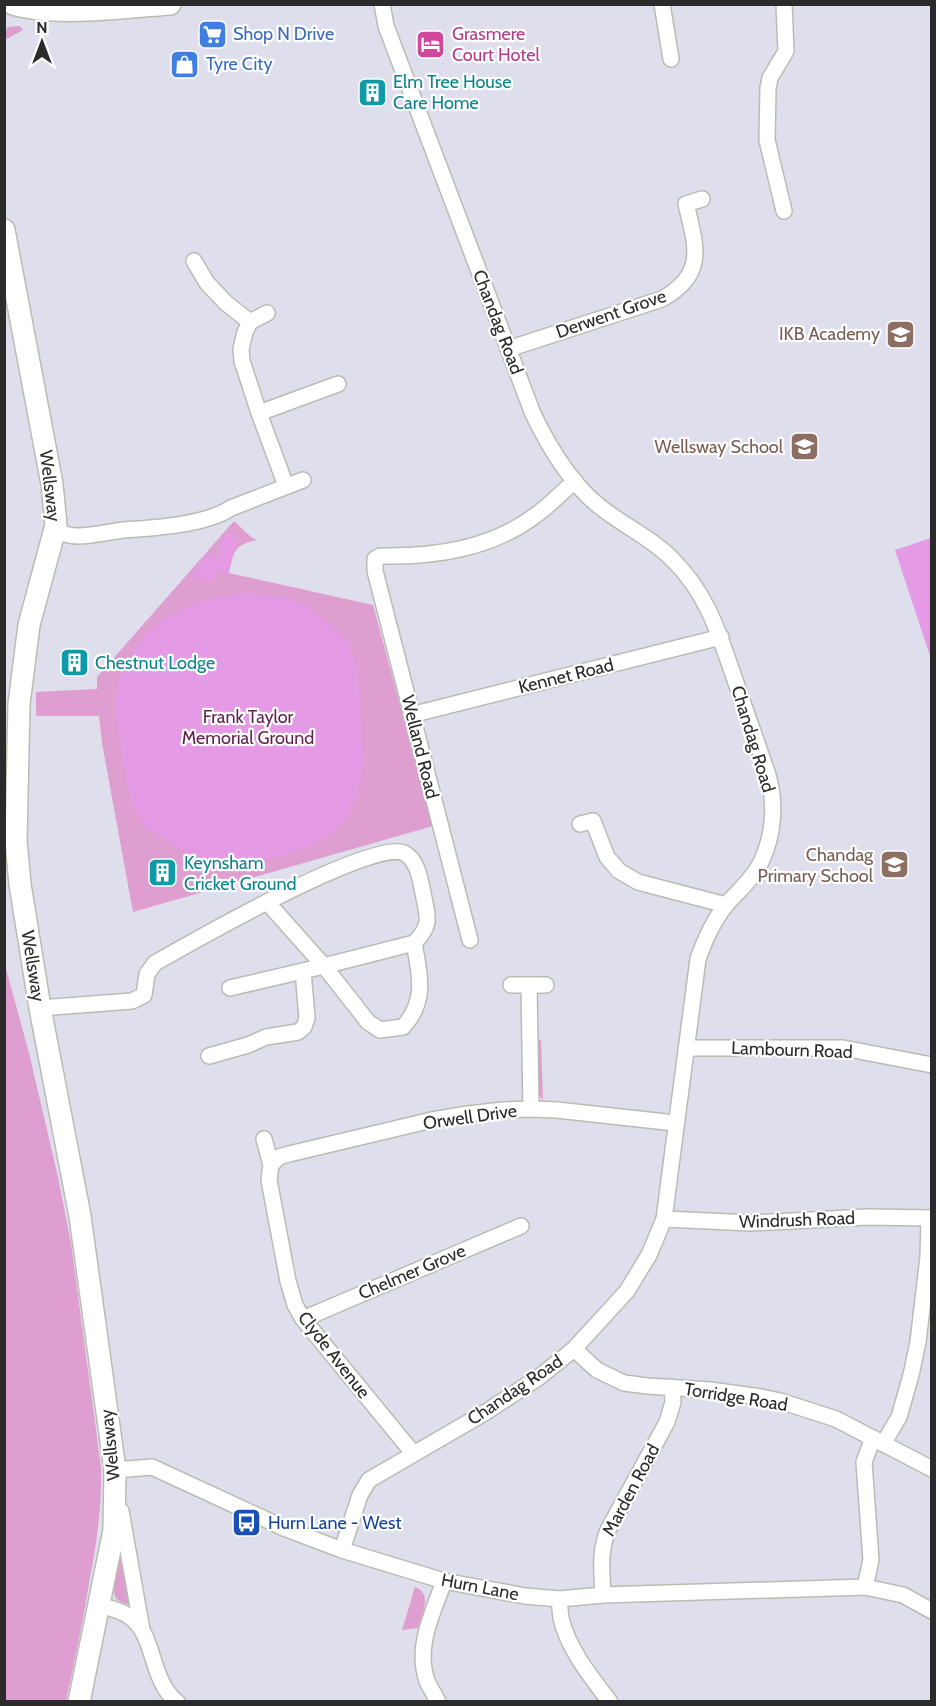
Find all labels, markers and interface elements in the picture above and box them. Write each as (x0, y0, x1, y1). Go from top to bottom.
north arrow (12, 12, 72, 72)
text: N (36, 18, 48, 37)
supermarket icon: Shop N Drive (196, 18, 228, 50)
place label: Shop N Drive (233, 23, 334, 45)
place label: Grasmere Court Hotel (452, 23, 540, 66)
hotel icon: Grasmere Court Hotel (415, 28, 447, 60)
shop icon: Tyre City (169, 48, 201, 80)
place label: Tyre City (206, 53, 273, 75)
place label: Elm Tree House Care Home (393, 71, 511, 114)
building icon: Elm Tree House Care Home (356, 76, 388, 108)
street label: Chandag Road (468, 267, 528, 377)
street label: Derwent Grove (553, 285, 669, 343)
school or university icon: IKB Academy (885, 318, 917, 350)
place label: IKB Academy (779, 323, 880, 345)
school or university icon: Wellsway School (788, 431, 820, 463)
place label: Wellsway School (655, 436, 784, 458)
street label: Wellsway (35, 449, 65, 523)
building icon: Chestnut Lodge (58, 647, 90, 679)
place label: Chestnut Lodge (95, 652, 215, 674)
street label: Kennet Road (516, 654, 616, 698)
street label: Chandag Road (726, 683, 780, 795)
street label: Welland Road (397, 693, 443, 801)
park label: Frank Taylor Memorial Ground (182, 706, 314, 749)
place label: Chandag Primary School (758, 844, 874, 887)
school or university icon: Chandag Primary School (878, 849, 910, 881)
place label: Keynsham Cricket Ground (184, 852, 296, 895)
building icon: Keynsham Cricket Ground (147, 857, 179, 889)
street label: Wellsway (17, 929, 49, 1003)
street label: Lambourn Road (731, 1037, 853, 1063)
street label: Orwell Drive (422, 1100, 518, 1134)
street label: Windrush Road (739, 1207, 855, 1233)
street label: Chelmer Grove (355, 1240, 469, 1304)
street label: Clyde Avenue (293, 1307, 375, 1403)
street label: Chandag Road (463, 1350, 567, 1430)
street label: Torridge Road (683, 1378, 789, 1416)
street label: Wellsway (95, 1408, 125, 1482)
street label: Marden Road (598, 1440, 664, 1540)
bus stop icon: Hurn Lane - West (231, 1507, 263, 1539)
place label: Hurn Lane - West (268, 1512, 401, 1534)
street label: Hurn Lane (439, 1569, 521, 1605)

